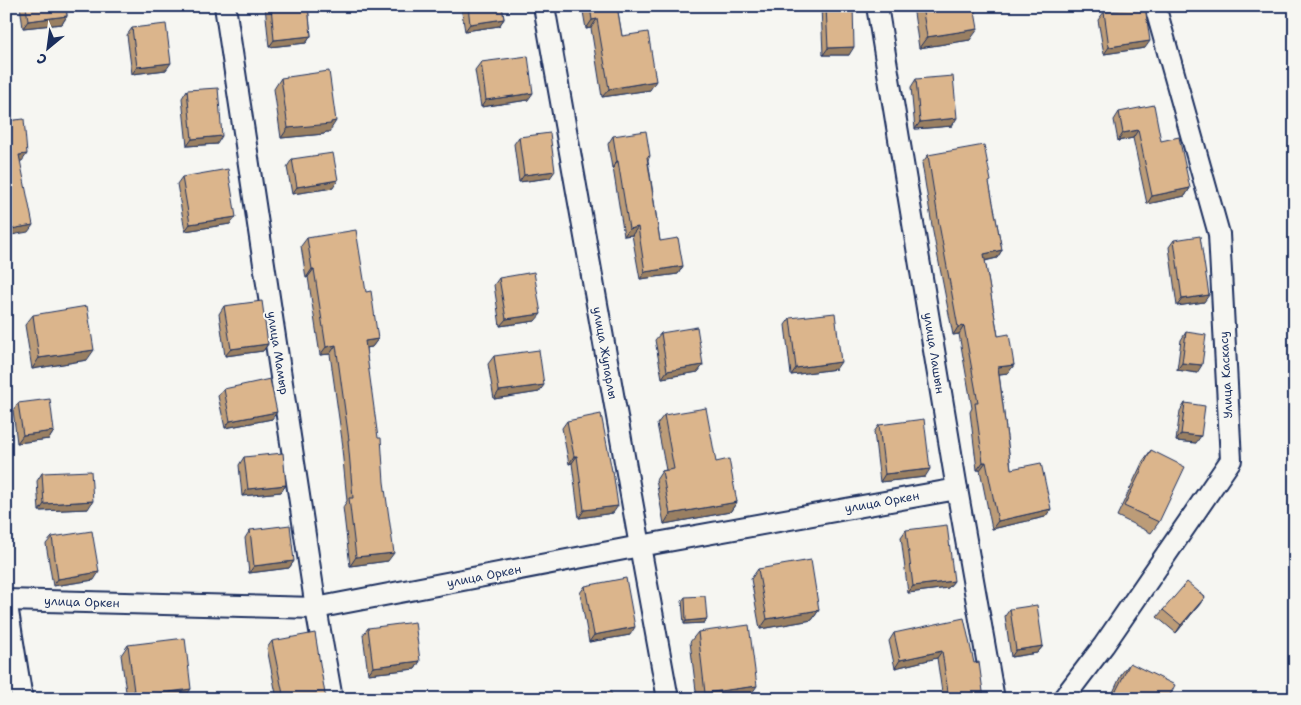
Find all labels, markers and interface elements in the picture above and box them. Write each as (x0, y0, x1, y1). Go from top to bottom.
north arrow (22, 22, 72, 72)
text: С (34, 49, 50, 69)
street label: улица Жупарлы (589, 306, 621, 400)
street label: улица Мамыр (264, 310, 293, 396)
street label: улица Лашын (920, 311, 948, 395)
street label: Улица Каскасу (1216, 331, 1236, 419)
street label: улица Оркен (843, 488, 921, 516)
street label: улица Оркен (445, 561, 523, 591)
street label: улица Оркен (44, 593, 120, 611)

